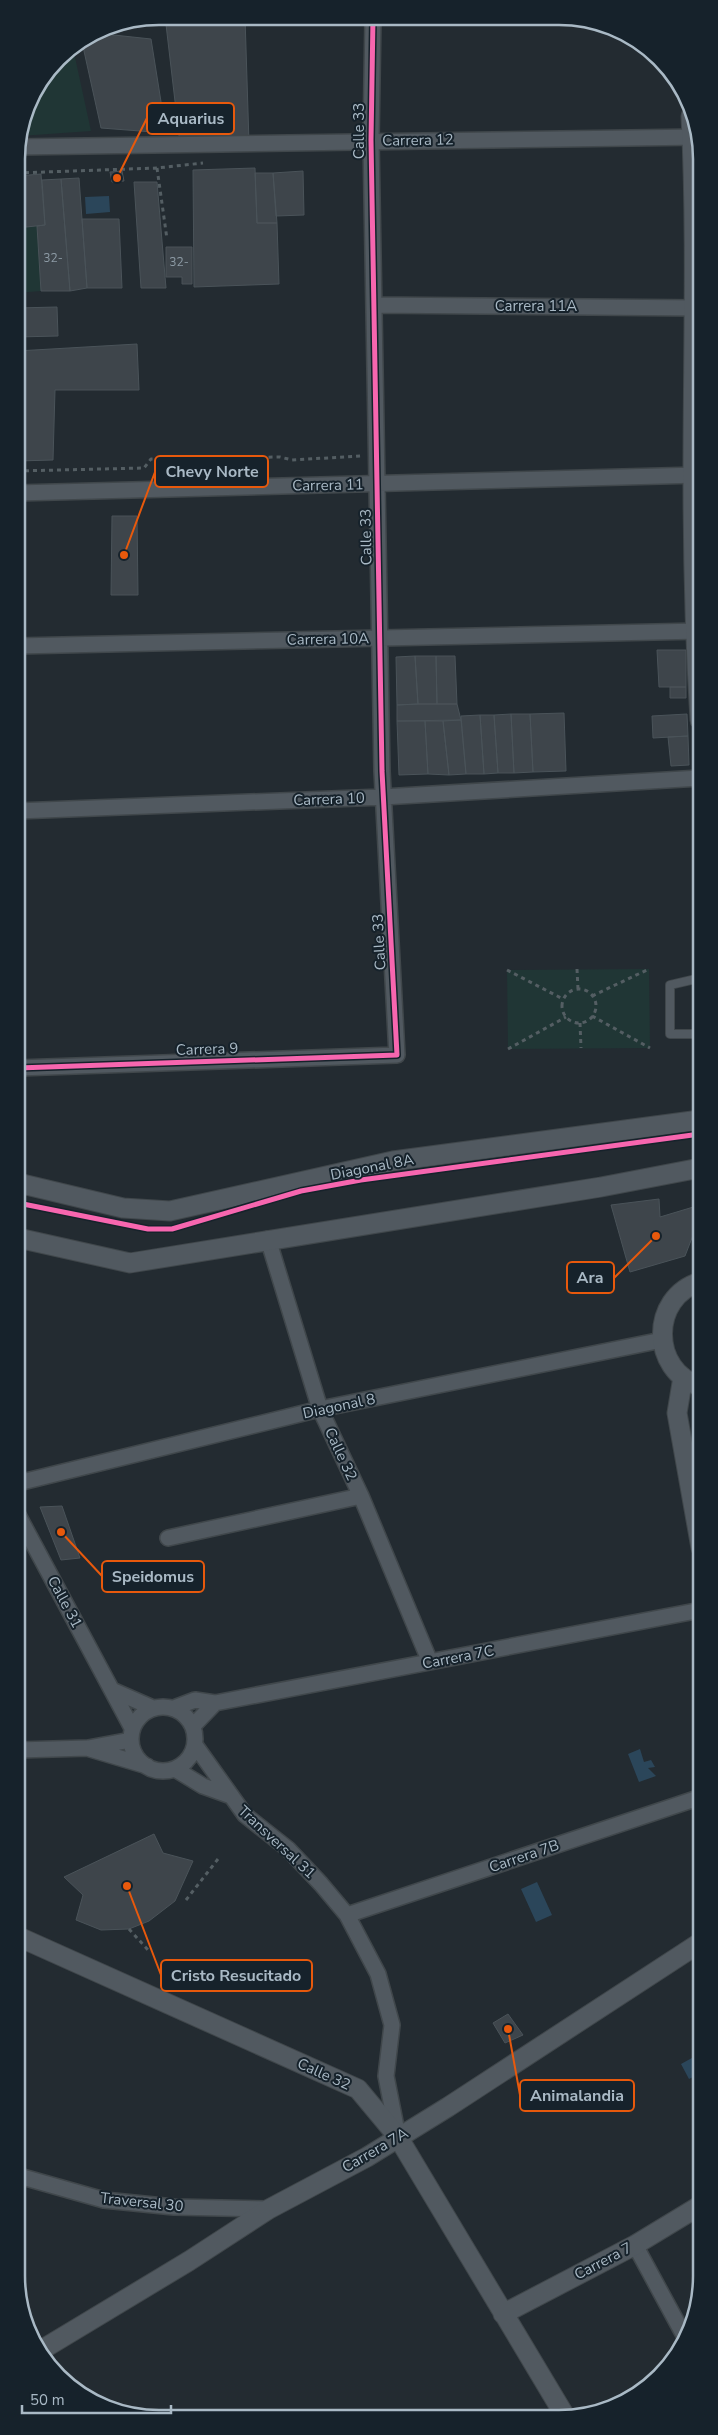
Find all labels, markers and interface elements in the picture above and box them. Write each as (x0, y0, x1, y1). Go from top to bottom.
callout: Aquarius (147, 103, 234, 134)
street label: Calle 33 (349, 103, 369, 159)
text: Aquarius (158, 108, 225, 130)
street label: Carrera 12 (382, 129, 454, 151)
house number: 32- (43, 250, 63, 266)
house number: 32- (169, 254, 189, 270)
street label: Carrera 11A (495, 296, 577, 316)
callout: Chevy Norte (155, 456, 268, 487)
text: Chevy Norte (165, 461, 259, 483)
street label: Carrera 11 (292, 474, 364, 496)
street label: Calle 33 (356, 509, 376, 565)
street label: Carrera 10A (287, 628, 369, 650)
street label: Carrera 10 (293, 788, 365, 810)
street label: Calle 33 (368, 913, 390, 971)
street label: Carrera 9 (175, 1038, 239, 1060)
street label: Diagonal 8A (329, 1149, 415, 1185)
callout: Ara (567, 1262, 614, 1293)
text: Ara (577, 1267, 603, 1289)
street label: Diagonal 8 (301, 1389, 377, 1423)
street label: Calle 32 (320, 1424, 362, 1484)
callout: Speidomus (102, 1561, 204, 1592)
text: Speidomus (112, 1566, 194, 1588)
street label: Calle 31 (43, 1572, 87, 1632)
street label: Carrera 7C (420, 1640, 496, 1674)
street label: Transversal 31 (234, 1801, 320, 1883)
street label: Carrera 7B (486, 1835, 562, 1877)
callout: Cristo Resucitado (161, 1960, 312, 1991)
text: Cristo Resucitado (171, 1965, 301, 1987)
street label: Calle 32 (294, 2053, 354, 2095)
callout: Animalandia (520, 2080, 634, 2111)
text: Animalandia (530, 2085, 624, 2107)
street label: Carrera 7A (338, 2123, 412, 2177)
street label: Traversal 30 (99, 2188, 185, 2216)
street label: Carrera 7 (571, 2237, 635, 2285)
scale bar (22, 2382, 171, 2414)
text: 50 m (30, 2390, 65, 2410)

